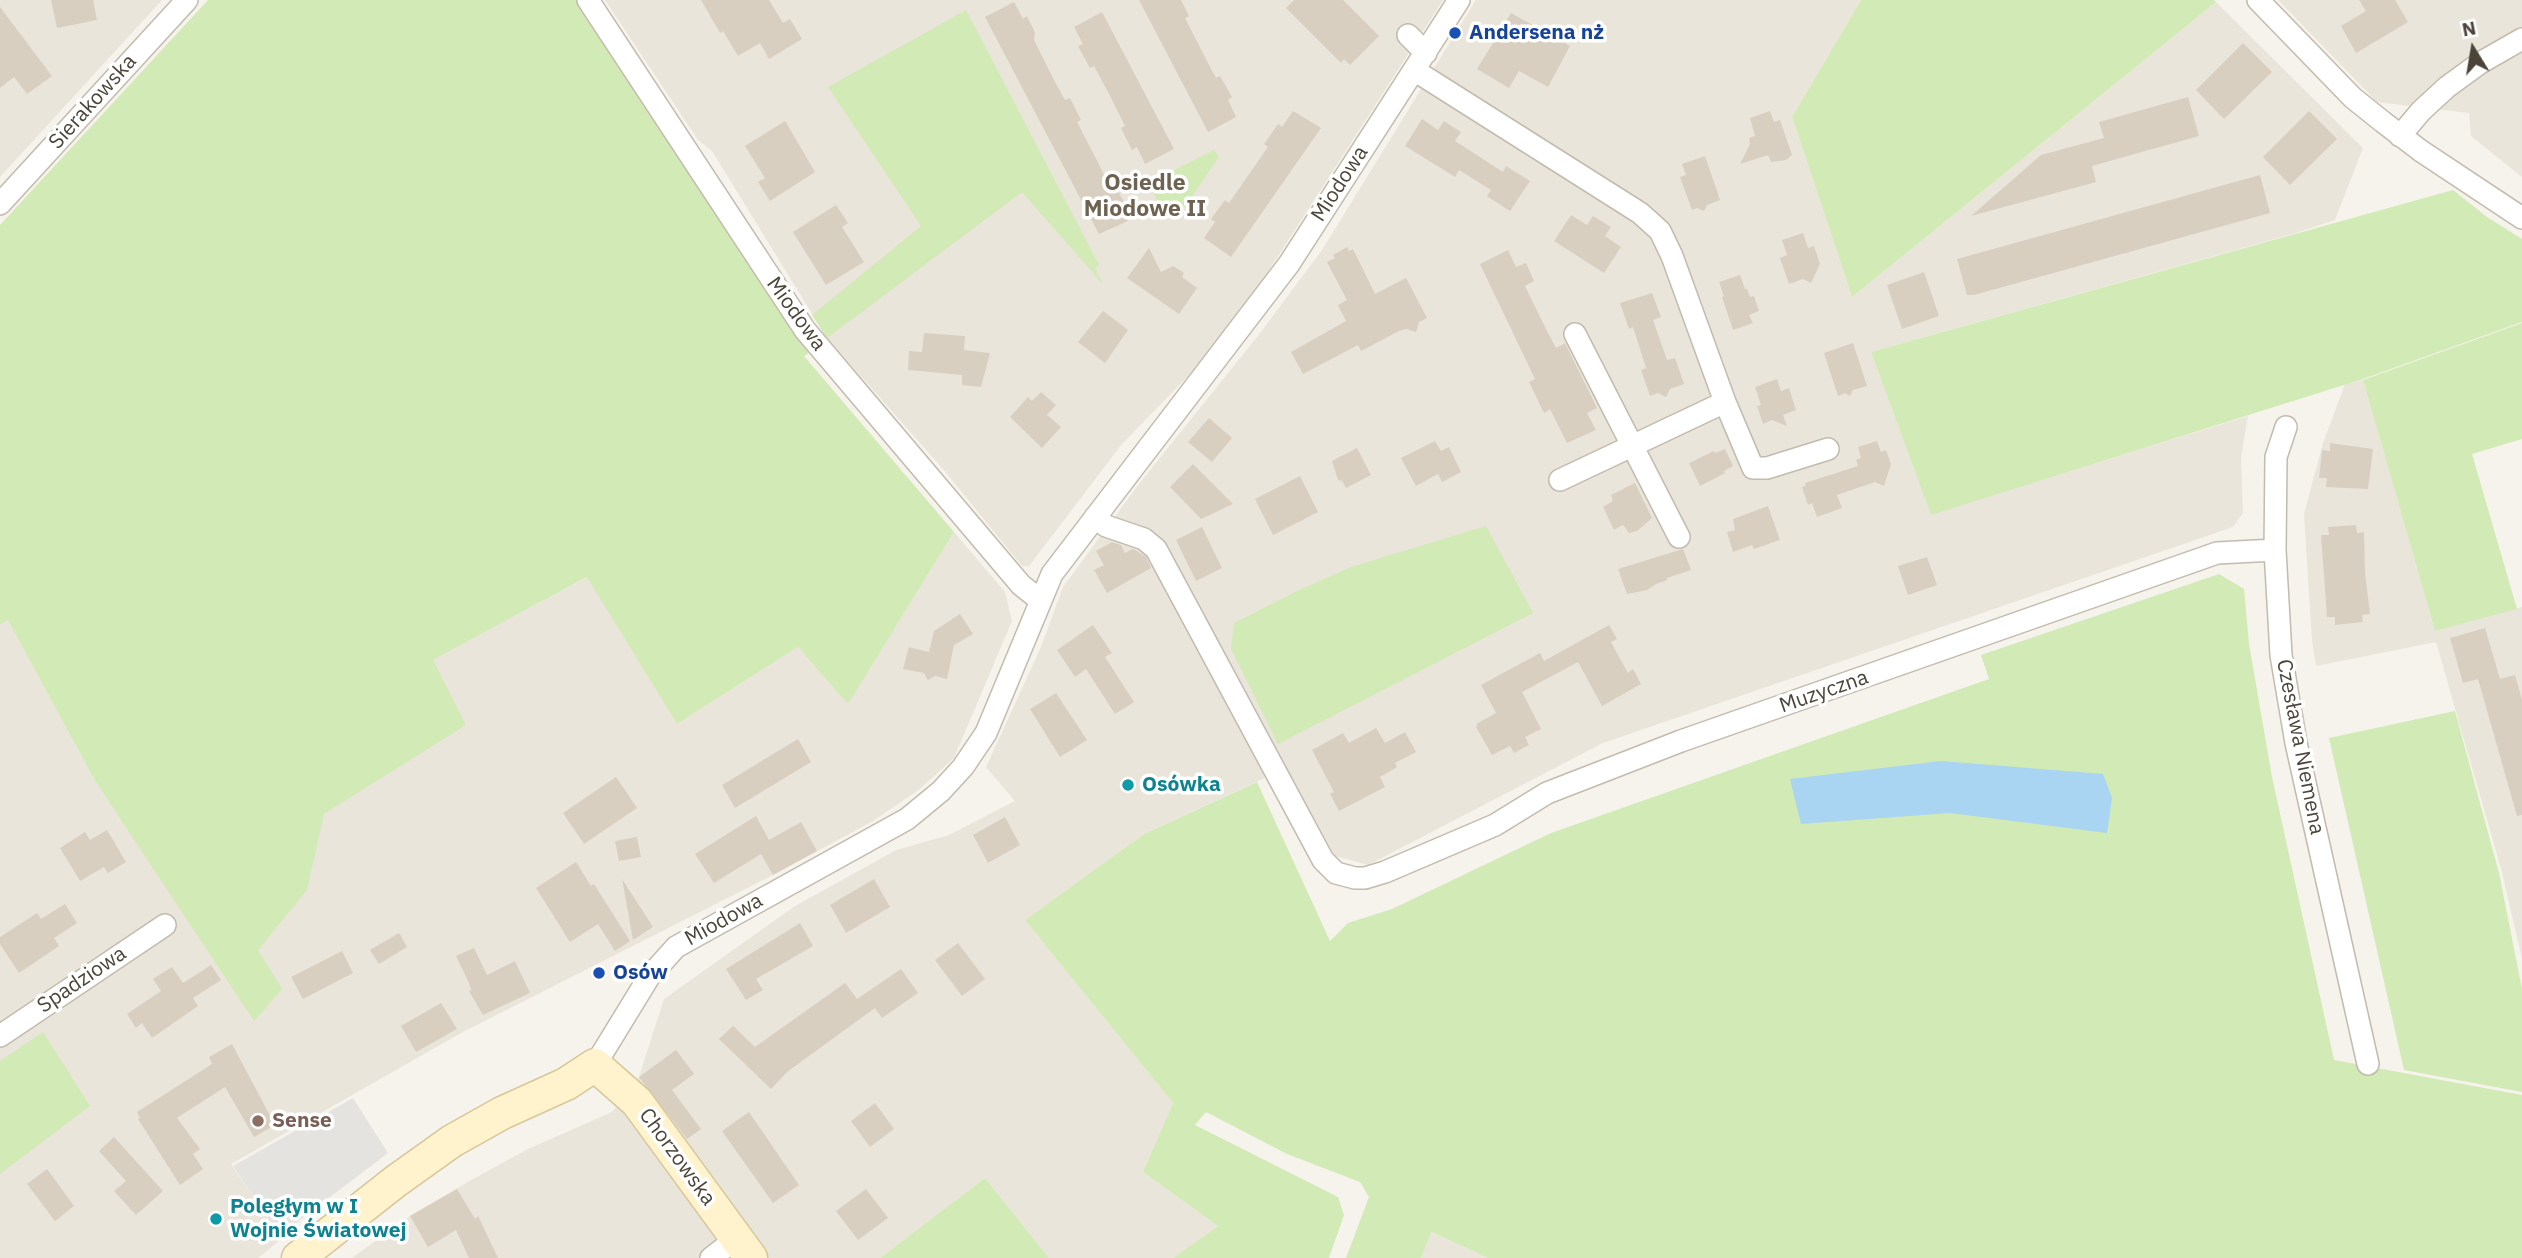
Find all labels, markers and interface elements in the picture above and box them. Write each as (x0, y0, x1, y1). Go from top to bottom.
north arrow (2438, 14, 2508, 84)
text: N (2460, 15, 2478, 41)
place label: Andersena nż (1469, 20, 1604, 46)
marker: Andersena nż (1447, 25, 1463, 41)
street label: Sierakowska (44, 49, 142, 155)
street label: Miodowa (1306, 141, 1374, 227)
district label: Osiedle Miodowe II (1084, 169, 1206, 223)
street label: Miodowa (761, 272, 831, 356)
street label: Czesława Niemena (2271, 657, 2329, 837)
street label: Muzyczna (1776, 665, 1872, 719)
place label: Osówka (1142, 772, 1221, 798)
marker: Osówka (1120, 777, 1136, 793)
street label: Miodowa (681, 888, 767, 952)
street label: Spadziowa (33, 941, 131, 1019)
place label: Osów (613, 960, 668, 986)
marker: Osów (591, 965, 607, 981)
street label: Chorzowska (633, 1103, 721, 1211)
place label: Sense (272, 1108, 332, 1134)
marker: Sense (250, 1113, 266, 1129)
place label: Poległym w I Wojnie Światowej (230, 1194, 406, 1244)
marker: Poległym w I Wojnie Światowej (208, 1211, 224, 1227)

